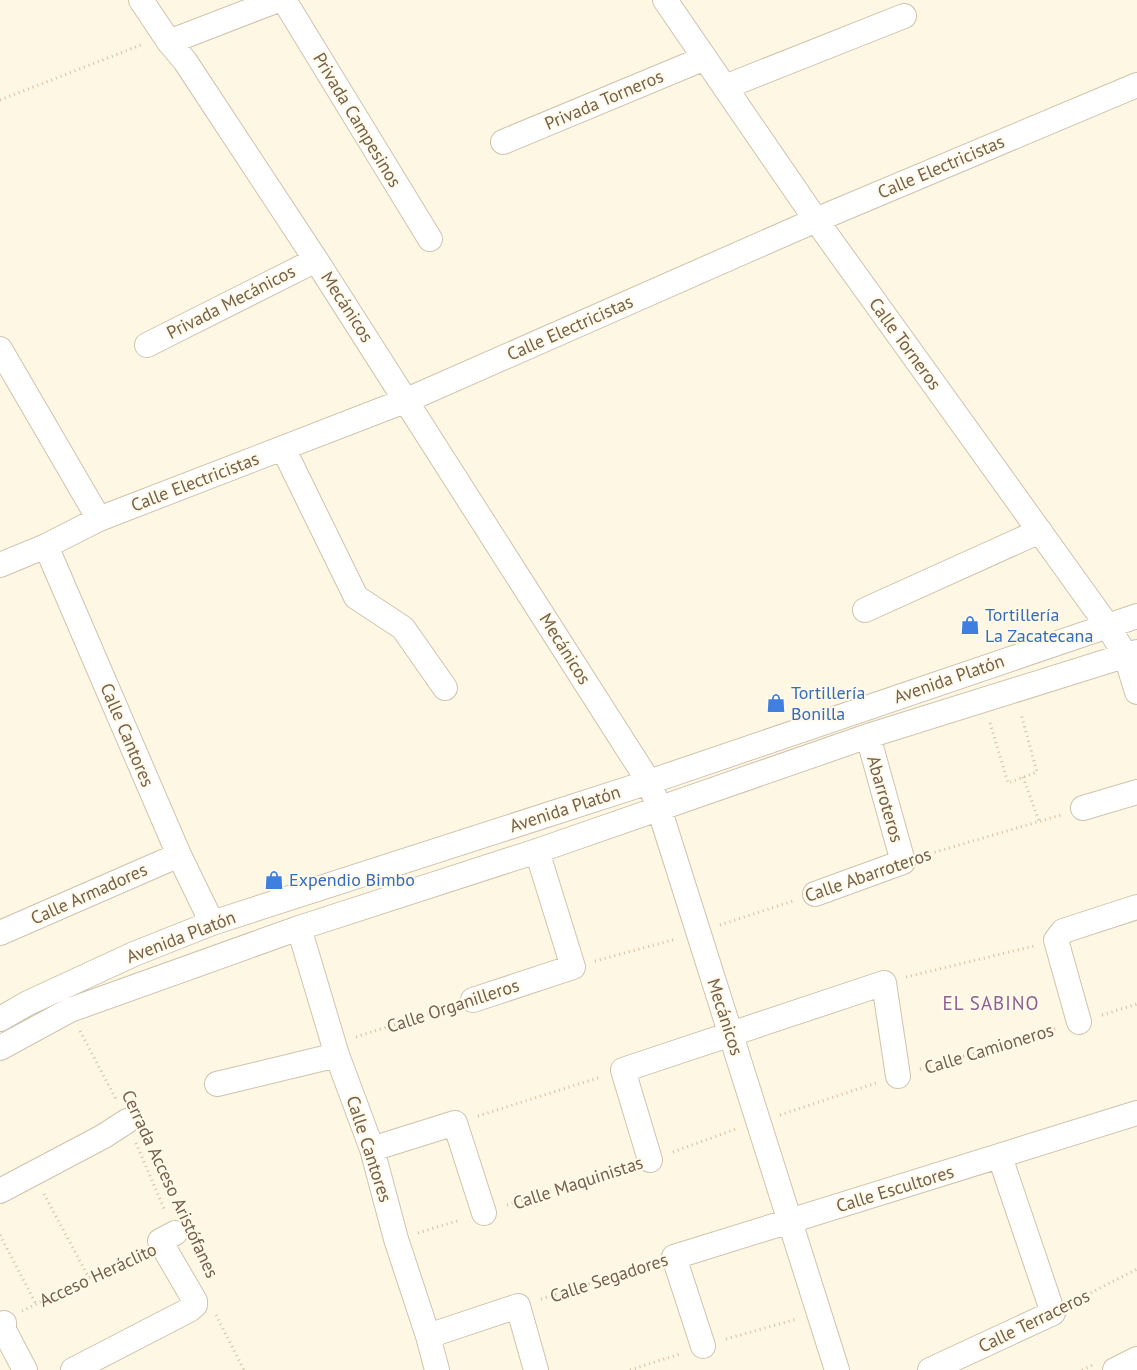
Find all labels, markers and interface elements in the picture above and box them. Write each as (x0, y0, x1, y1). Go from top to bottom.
street label: Privada Campesinos (308, 48, 407, 191)
street label: Privada Torneros (541, 64, 667, 135)
street label: Calle Electricistas (874, 129, 1008, 204)
street label: Privada Mecánicos (163, 259, 299, 344)
street label: Mecánicos (316, 267, 379, 346)
street label: Calle Electricistas (503, 289, 636, 366)
street label: Calle Torneros (864, 293, 947, 394)
street label: Calle Electricistas (127, 447, 262, 517)
place label: Tortillería La Zacatecana (985, 603, 1093, 647)
street label: Mecánicos (535, 609, 596, 689)
shop icon: Tortillería La Zacatecana (959, 614, 981, 636)
street label: Avenida Platón (891, 649, 1007, 708)
street label: Calle Cantores (95, 679, 160, 790)
place label: Tortillería Bonilla (791, 681, 865, 725)
shop icon: Tortillería Bonilla (765, 692, 787, 714)
street label: Abarroteros (862, 753, 909, 845)
street label: Avenida Platón (506, 780, 623, 837)
street label: Calle Abarroteros (802, 842, 934, 907)
street label: Calle Armadores (27, 858, 151, 930)
place label: Expendio Bimbo (289, 868, 415, 891)
shop icon: Expendio Bimbo (263, 869, 285, 891)
street label: Avenida Platón (123, 905, 239, 968)
street label: Calle Organilleros (384, 973, 522, 1038)
street label: Mecánicos (702, 975, 749, 1058)
district label: EL SABINO (943, 991, 1039, 1015)
street label: Calle Camioneros (922, 1018, 1056, 1079)
street label: Cerrada Acceso Aristófanes (117, 1086, 224, 1281)
street label: Calle Cantores (341, 1093, 397, 1205)
street label: Calle Maquinistas (510, 1151, 646, 1214)
street label: Calle Escultores (833, 1160, 957, 1217)
street label: Acceso Heráclito (35, 1237, 160, 1312)
street label: Calle Segadores (547, 1248, 671, 1307)
street label: Calle Terraceros (974, 1284, 1093, 1357)

